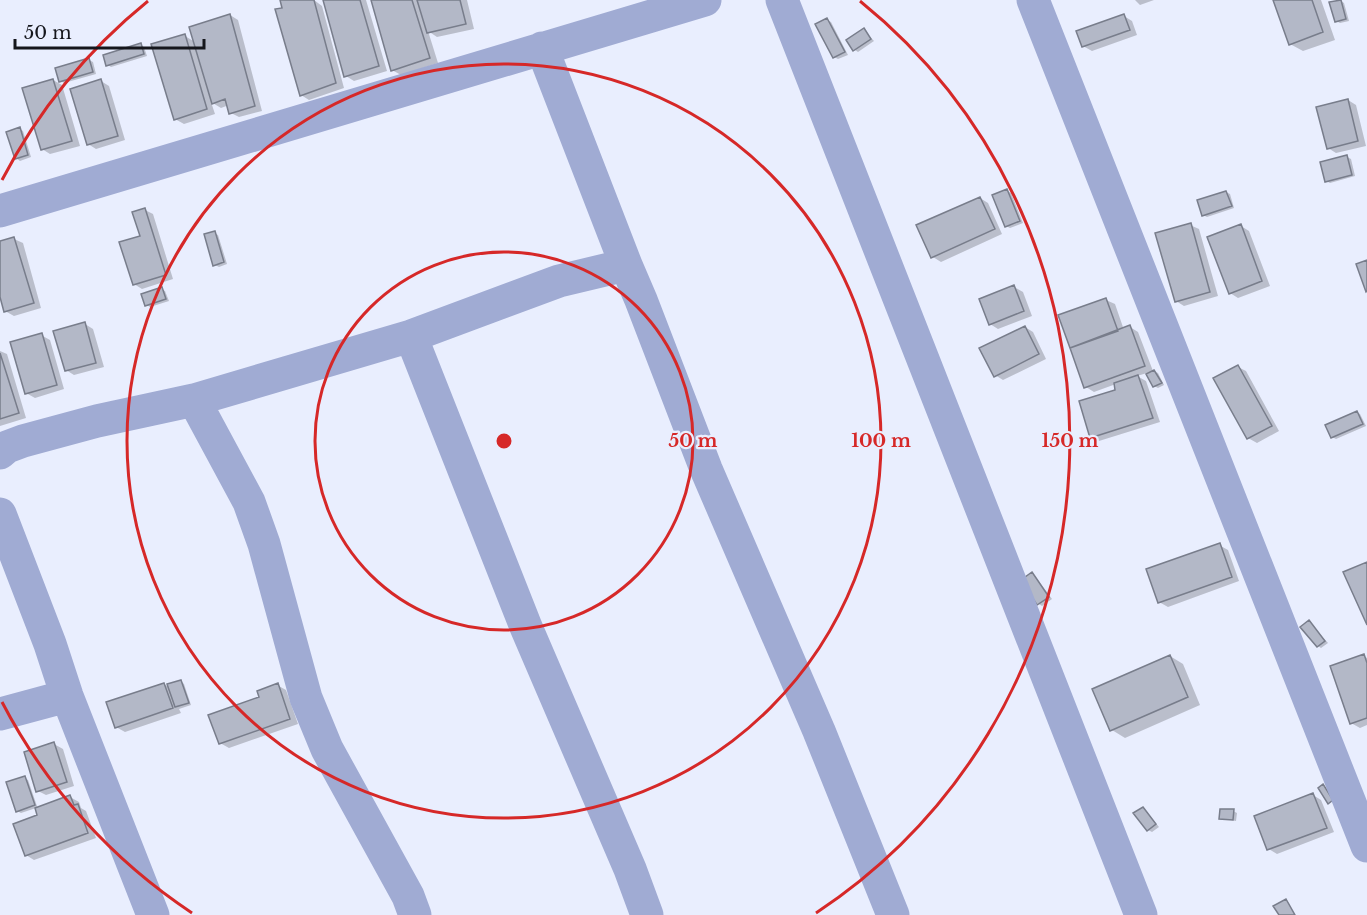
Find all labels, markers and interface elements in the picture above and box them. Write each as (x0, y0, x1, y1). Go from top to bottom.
scale bar (15, 12, 204, 50)
text: 50 m (24, 22, 72, 44)
text: 50 m (669, 430, 718, 452)
text: 100 m (851, 430, 911, 452)
text: 150 m (1042, 430, 1099, 452)
centre of rings (494, 431, 514, 451)

